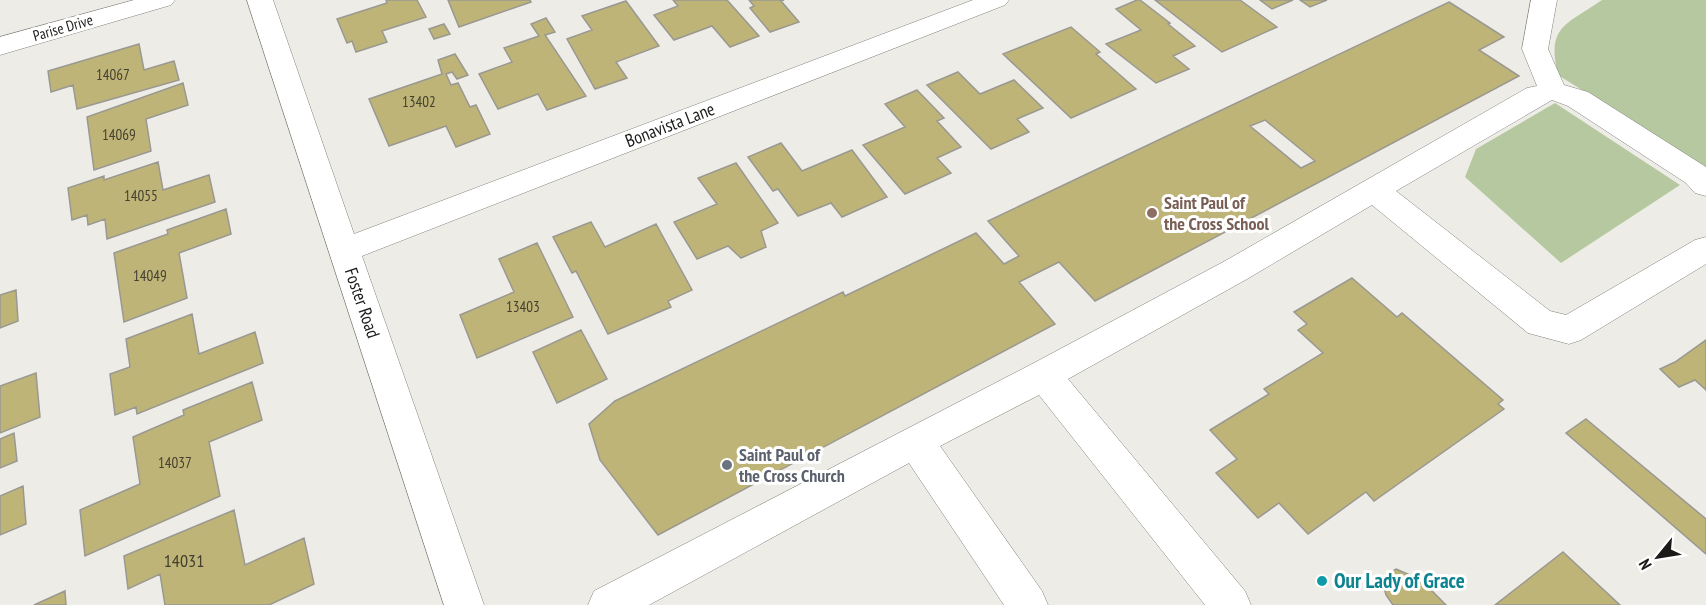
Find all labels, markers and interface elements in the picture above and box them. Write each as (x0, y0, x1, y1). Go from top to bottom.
street label: Parise Drive (31, 10, 95, 45)
house number: 14067 (96, 65, 130, 84)
house number: 13402 (402, 92, 436, 111)
street label: Bonavista Lane (622, 97, 718, 152)
house number: 14069 (102, 125, 136, 144)
house number: 14055 (124, 186, 158, 205)
place label: Saint Paul of the Cross School (1164, 191, 1269, 235)
marker: Saint Paul of the Cross School (1145, 206, 1159, 220)
street label: Foster Road (340, 265, 385, 341)
house number: 14049 (133, 266, 167, 285)
house number: 13403 (506, 297, 540, 316)
place label: Saint Paul of the Cross Church (739, 443, 845, 487)
house number: 14037 (158, 453, 192, 472)
marker: Saint Paul of the Cross Church (720, 458, 734, 472)
north arrow (1628, 527, 1688, 587)
house number: 14031 (164, 549, 204, 572)
text: N (1634, 556, 1656, 573)
place label: Our Lady of Grace (1334, 567, 1465, 594)
marker: Our Lady of Grace (1315, 574, 1329, 588)

